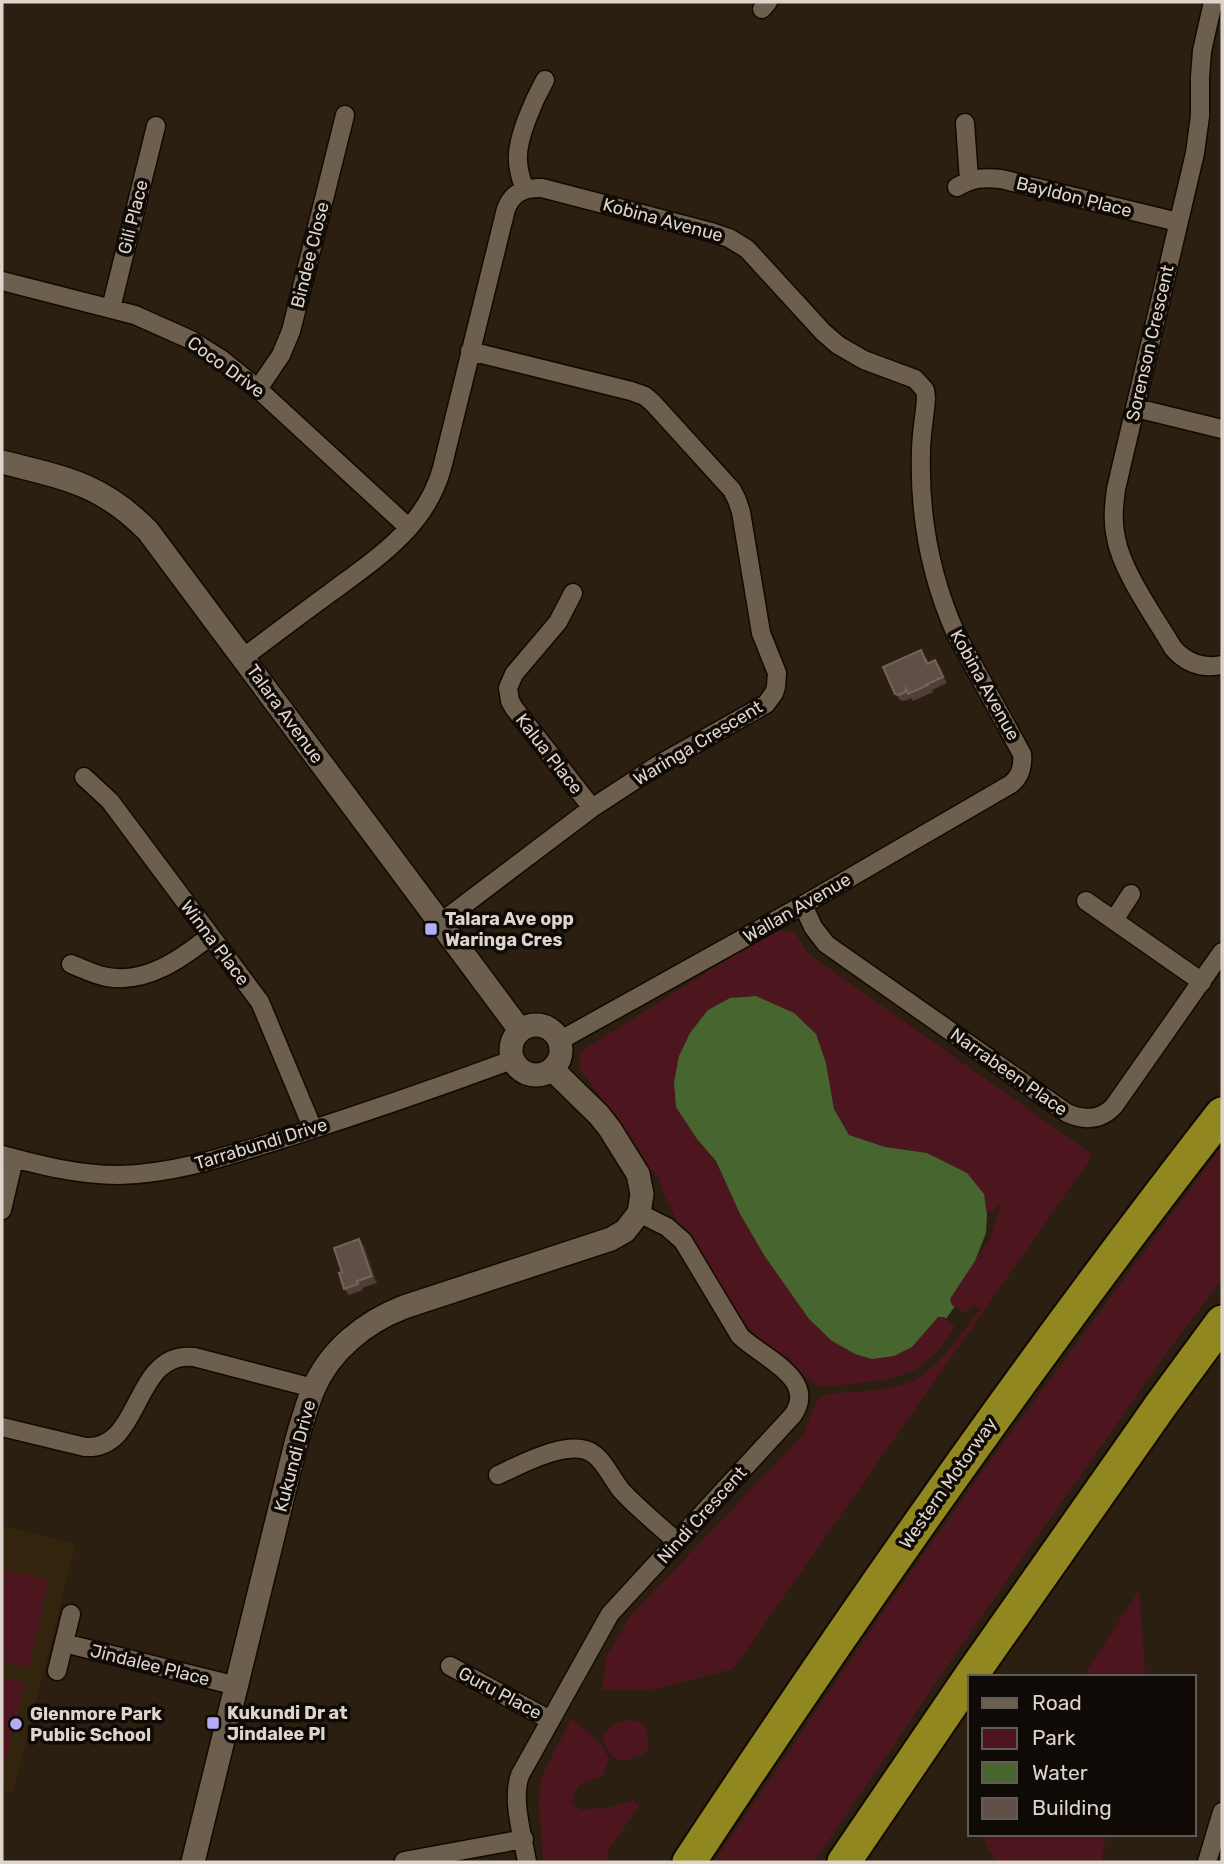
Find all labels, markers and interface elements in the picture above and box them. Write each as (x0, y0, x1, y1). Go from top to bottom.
street label: Bayldon Place (1014, 172, 1134, 222)
street label: Gili Place (113, 178, 153, 256)
street label: Kobina Avenue (600, 193, 726, 247)
street label: Bindee Close (286, 200, 334, 310)
street label: Sorenson Crescent (1121, 263, 1179, 423)
street label: Coco Drive (183, 332, 269, 402)
street label: Kobina Avenue (945, 626, 1025, 744)
street label: Talara Avenue (242, 660, 328, 768)
street label: Waringa Crescent (629, 696, 767, 790)
street label: Kalua Place (511, 709, 587, 799)
street label: Wallan Avenue (739, 868, 855, 948)
street label: Winna Place (176, 896, 254, 990)
place label: Talara Ave opp Waringa Cres (445, 908, 574, 951)
marker: Talara Ave opp Waringa Cres (423, 921, 439, 937)
street label: Narrabeen Place (946, 1023, 1072, 1121)
street label: Tarrabundi Drive (192, 1113, 330, 1175)
street label: Kukundi Drive (269, 1398, 321, 1514)
street label: Western Motorway (894, 1413, 1002, 1553)
street label: Nindi Crescent (653, 1462, 751, 1568)
street label: Jindalee Place (88, 1640, 212, 1690)
street label: Guru Place (455, 1662, 545, 1724)
legend (968, 1675, 1196, 1836)
text: Road (1032, 1690, 1082, 1715)
place label: Kukundi Dr at Jindalee Pl (227, 1702, 348, 1745)
place label: Glenmore Park Public School (30, 1703, 162, 1746)
marker: Kukundi Dr at Jindalee Pl (205, 1715, 221, 1731)
marker: Glenmore Park Public School (8, 1716, 24, 1732)
text: Park (1032, 1725, 1076, 1750)
text: Water (1032, 1760, 1088, 1785)
text: Building (1032, 1795, 1112, 1820)

